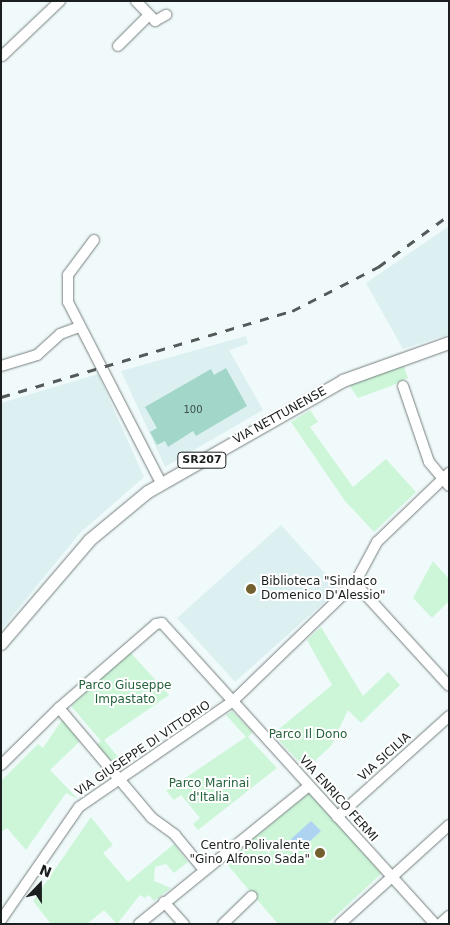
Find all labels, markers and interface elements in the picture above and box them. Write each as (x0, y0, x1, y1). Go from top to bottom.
street label: VIA NETTUNENSE (231, 384, 329, 448)
house number: 100 (183, 404, 203, 416)
road number: SR207 (177, 452, 227, 468)
place label: Biblioteca "Sindaco Domenico D'Alessio" (261, 575, 386, 603)
marker: Biblioteca "Sindaco Domenico D'Alessio" (245, 583, 257, 595)
park label: Parco Giuseppe Impastato (79, 679, 171, 707)
street label: VIA GIUSEPPE DI VITTORIO (73, 698, 213, 800)
park label: Parco Il Dono (269, 728, 347, 742)
street label: VIA SICILIA (356, 730, 414, 784)
street label: VIA ENRICO FERMI (296, 753, 380, 845)
park label: Parco Marinai d'Italia (169, 777, 249, 805)
place label: Centro Polivalente "Gino Alfonso Sada" (190, 839, 310, 867)
marker: Centro Polivalente "Gino Alfonso Sada" (314, 847, 326, 859)
north arrow (15, 860, 65, 910)
text: N (37, 861, 54, 881)

